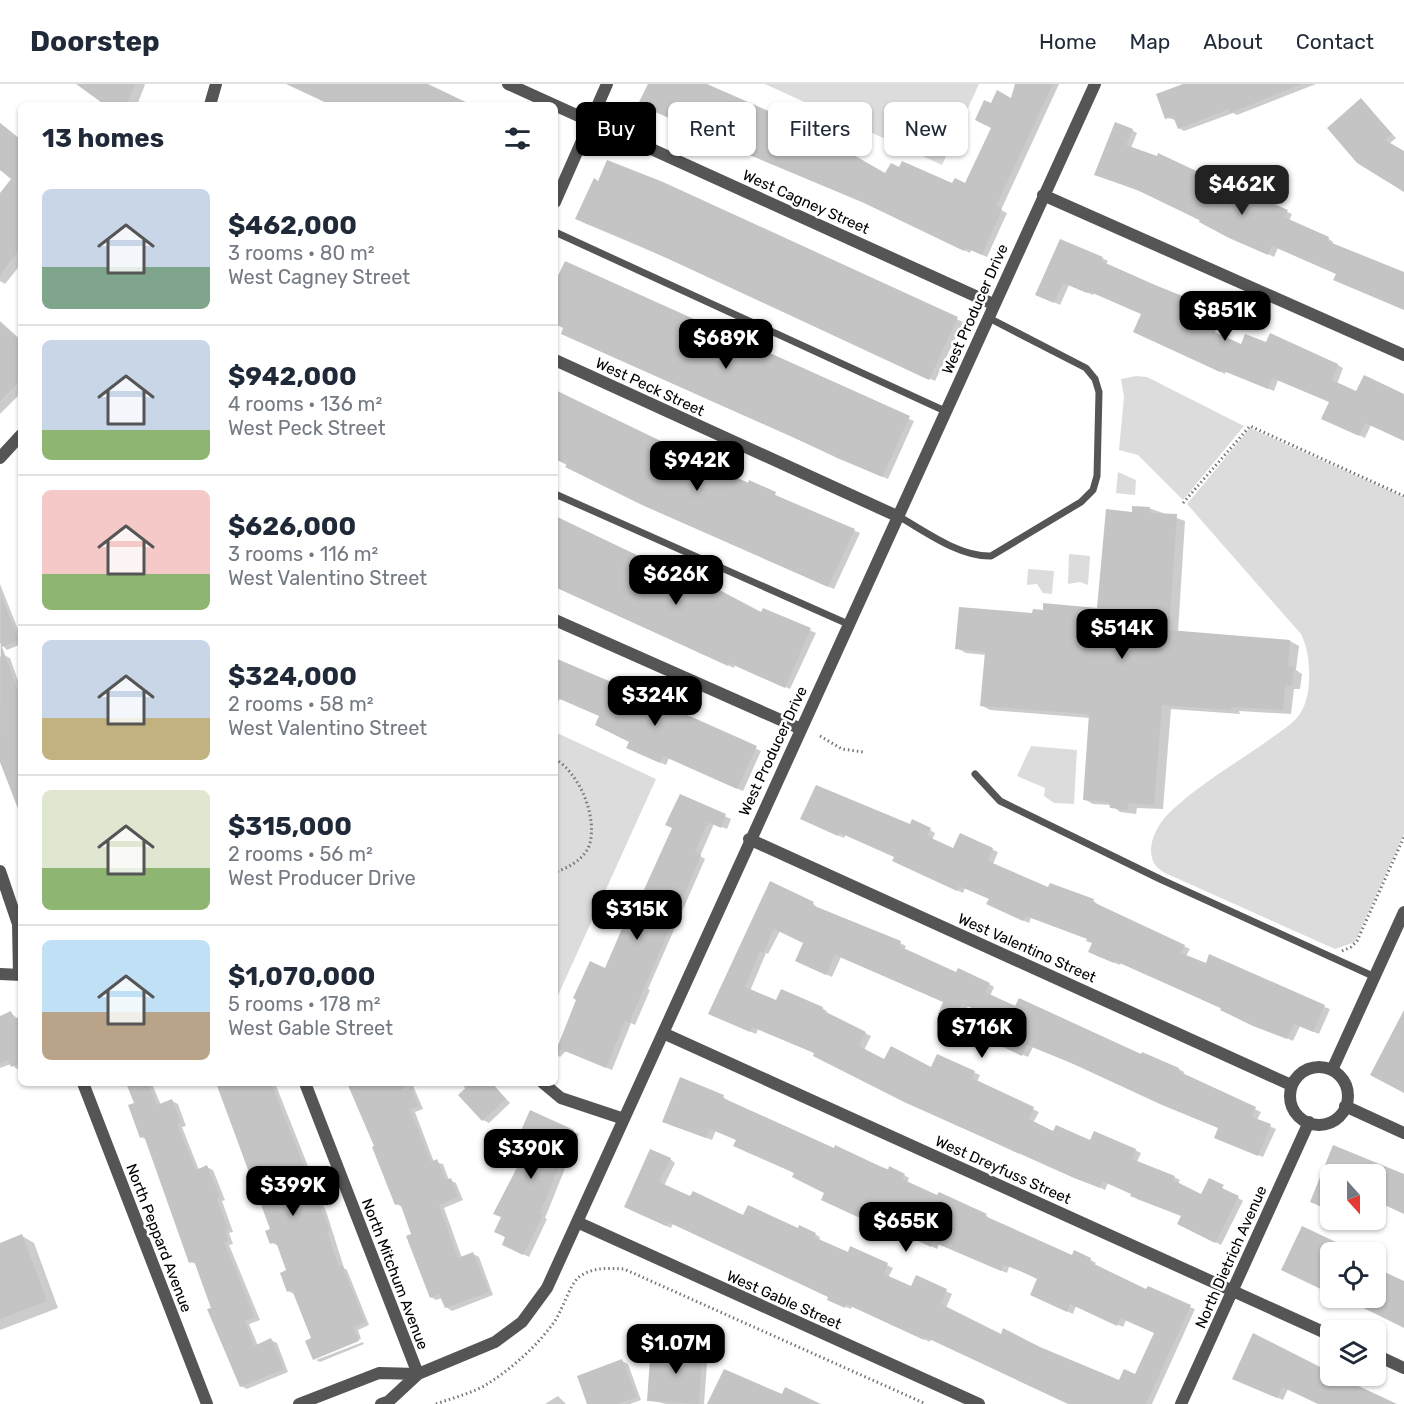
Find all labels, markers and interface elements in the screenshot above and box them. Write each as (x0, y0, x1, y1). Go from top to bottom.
text: Doorstep (30, 25, 160, 58)
text: Home (1039, 29, 1096, 54)
text: Map (1129, 29, 1170, 54)
text: About (1203, 29, 1263, 54)
text: Contact (1296, 29, 1374, 54)
chip: Buy (576, 102, 656, 156)
chip: Rent (668, 102, 756, 156)
chip: Filters (768, 102, 872, 156)
chip: New (884, 102, 968, 156)
icon: filters (501, 122, 534, 155)
text: 13 homes (42, 123, 164, 154)
pin: $462K (1200, 165, 1284, 216)
street label: West Cagney Street (740, 166, 872, 238)
text: $462K (1209, 172, 1275, 196)
text: $462,000 (228, 210, 357, 241)
icon: home (90, 213, 162, 285)
text: 3 rooms · 80 m² (228, 241, 375, 265)
street label: West Producer Drive (938, 241, 1012, 377)
text: West Cagney Street (228, 265, 410, 289)
pin: $851K (1183, 291, 1267, 342)
text: $851K (1194, 298, 1256, 322)
pin: $689K (684, 319, 768, 370)
text: $689K (693, 326, 759, 350)
street label: West Peck Street (593, 354, 707, 420)
text: $942,000 (228, 361, 357, 392)
icon: home (90, 364, 162, 436)
text: 4 rooms · 136 m² (228, 392, 382, 416)
text: West Peck Street (228, 416, 386, 440)
pin: $942K (655, 441, 739, 492)
text: $942K (664, 448, 730, 472)
text: $626,000 (228, 511, 356, 542)
icon: home (90, 514, 162, 586)
text: 3 rooms · 116 m² (228, 542, 378, 566)
pin: $626K (634, 555, 718, 606)
text: $626K (643, 562, 709, 586)
text: West Valentino Street (228, 566, 427, 590)
pin: $514K (1080, 609, 1164, 660)
text: $514K (1091, 616, 1154, 640)
text: $324,000 (228, 661, 357, 692)
icon: home (90, 664, 162, 736)
pin: $324K (613, 676, 697, 727)
text: $324K (622, 683, 688, 707)
street label: West Producer Drive (735, 683, 811, 819)
text: 2 rooms · 58 m² (228, 692, 374, 716)
text: West Valentino Street (228, 716, 427, 740)
text: $315,000 (228, 811, 352, 842)
icon: home (90, 814, 162, 886)
text: 2 rooms · 56 m² (228, 842, 373, 866)
text: West Producer Drive (228, 866, 416, 890)
pin: $315K (595, 890, 679, 941)
text: $315K (606, 897, 668, 921)
street label: West Valentino Street (955, 909, 1099, 987)
text: $1,070,000 (228, 961, 376, 992)
icon: home (90, 964, 162, 1036)
text: 5 rooms · 178 m² (228, 992, 381, 1016)
pin: $716K (940, 1008, 1024, 1059)
text: $716K (951, 1015, 1013, 1039)
text: West Gable Street (228, 1016, 393, 1040)
pin: $390K (489, 1129, 573, 1180)
street label: West Dreyfuss Street (932, 1132, 1074, 1208)
text: $390K (498, 1136, 564, 1160)
street label: North Peppard Avenue (122, 1161, 196, 1315)
north arrow (1320, 1164, 1386, 1230)
map controls (1320, 1164, 1386, 1386)
pin: $399K (251, 1166, 335, 1217)
text: $399K (260, 1173, 326, 1197)
street label: North Dietrich Avenue (1191, 1183, 1271, 1331)
street label: North Mitchum Avenue (358, 1196, 432, 1352)
pin: $655K (864, 1202, 948, 1253)
text: $655K (873, 1209, 939, 1233)
button: locate (1320, 1242, 1386, 1308)
street label: West Gable Street (724, 1267, 844, 1333)
button: layers (1320, 1320, 1386, 1386)
pin: $1.07M (627, 1324, 725, 1375)
text: $1.07M (641, 1331, 711, 1355)

